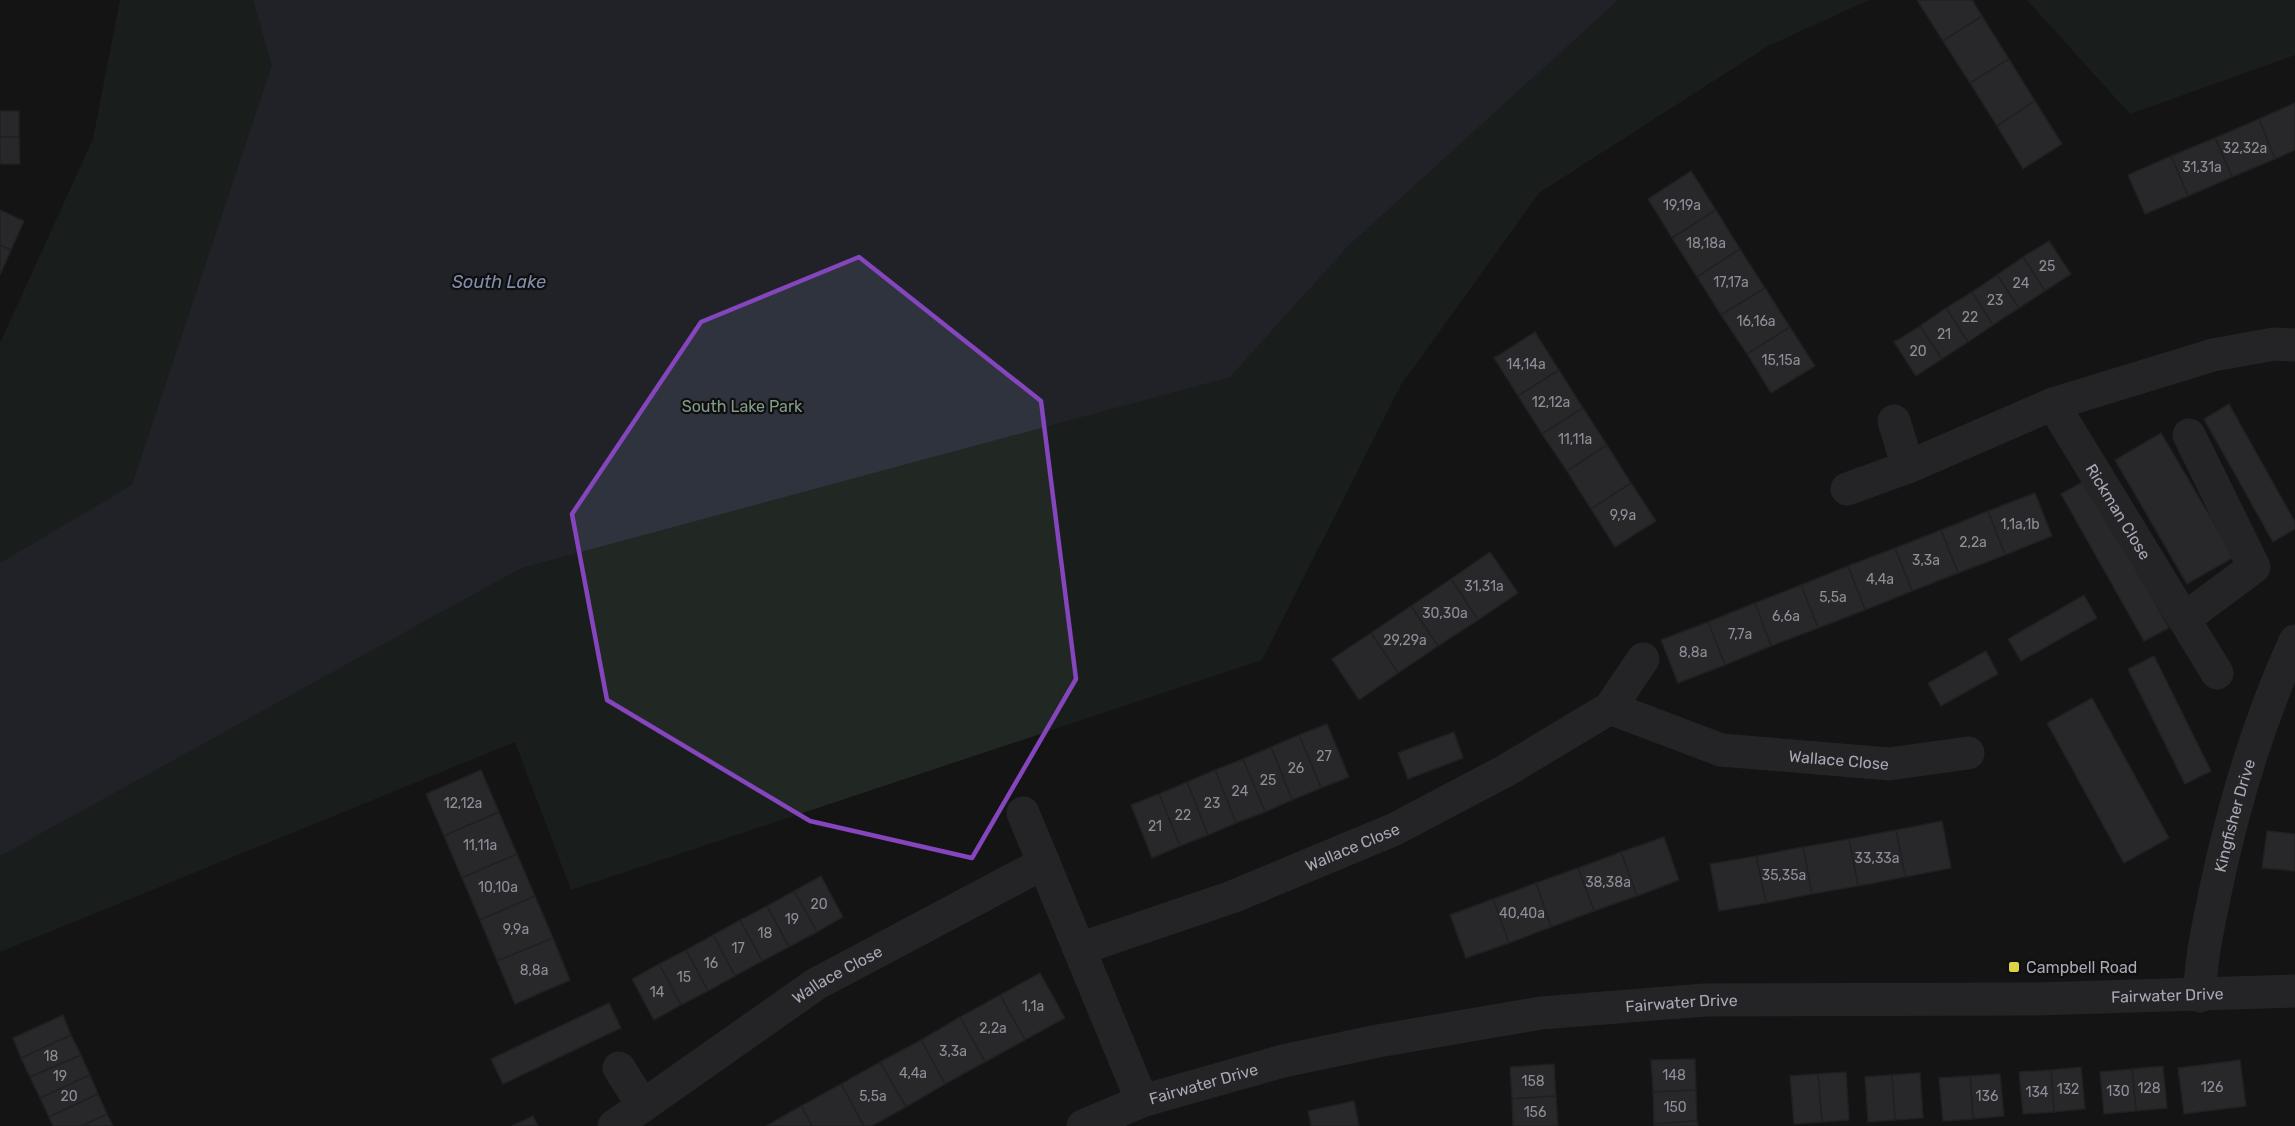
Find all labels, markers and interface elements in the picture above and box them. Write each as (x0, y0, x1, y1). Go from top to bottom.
house number: 32,32a (2223, 140, 2267, 157)
house number: 31,31a (2182, 159, 2222, 176)
house number: 19,19a (1663, 197, 1701, 214)
house number: 18,18a (1686, 235, 1726, 252)
house number: 25 (2039, 258, 2055, 275)
water label: South Lake (452, 271, 546, 293)
house number: 17,17a (1713, 274, 1749, 291)
house number: 24 (2013, 275, 2030, 292)
house number: 23 (1987, 292, 2003, 309)
house number: 22 (1962, 309, 1978, 326)
house number: 16,16a (1736, 313, 1776, 330)
house number: 21 (1937, 326, 1951, 343)
house number: 20 (1909, 343, 1927, 360)
house number: 15,15a (1762, 352, 1800, 369)
house number: 14,14a (1506, 356, 1546, 373)
house number: 12,12a (1532, 394, 1570, 411)
park label: South Lake Park (682, 397, 803, 416)
house number: 11,11a (1558, 431, 1592, 448)
street label: Rickman Close (2082, 460, 2155, 563)
house number: 9,9a (1610, 507, 1636, 524)
house number: 1,1a,1b (2000, 516, 2040, 533)
house number: 2,2a (1959, 534, 1987, 551)
house number: 3,3a (1912, 552, 1940, 569)
house number: 4,4a (1866, 571, 1894, 588)
house number: 31,31a (1464, 578, 1504, 595)
house number: 5,5a (1819, 589, 1847, 606)
house number: 30,30a (1422, 605, 1468, 622)
house number: 6,6a (1772, 608, 1800, 625)
house number: 7,7a (1728, 626, 1752, 643)
house number: 29,29a (1383, 632, 1427, 649)
house number: 8,8a (1679, 644, 1707, 661)
street label: Wallace Close (1788, 746, 1890, 773)
house number: 27 (1316, 748, 1332, 765)
street label: Kingfisher Drive (2210, 757, 2259, 874)
house number: 26 (1288, 760, 1304, 777)
house number: 25 (1260, 772, 1276, 789)
house number: 24 (1232, 783, 1249, 800)
house number: 12,12a (444, 795, 482, 812)
house number: 23 (1204, 795, 1220, 812)
house number: 22 (1175, 807, 1191, 824)
house number: 21 (1148, 818, 1162, 835)
street label: Wallace Close (1302, 819, 1402, 875)
house number: 11,11a (463, 837, 497, 854)
house number: 33,33a (1855, 850, 1899, 867)
house number: 35,35a (1762, 867, 1806, 884)
house number: 38,38a (1585, 874, 1631, 891)
house number: 10,10a (478, 879, 518, 896)
house number: 20 (810, 896, 828, 913)
house number: 40,40a (1499, 905, 1545, 922)
house number: 19 (785, 911, 799, 928)
house number: 9,9a (503, 921, 529, 938)
house number: 18 (758, 925, 773, 942)
house number: 17 (731, 940, 745, 957)
street label: Wallace Close (788, 941, 885, 1007)
house number: 16 (704, 955, 718, 972)
place label: Campbell Road (2026, 958, 2137, 977)
marker: Campbell Road (2007, 960, 2021, 974)
house number: 8,8a (520, 962, 548, 979)
house number: 15 (677, 969, 691, 986)
house number: 14 (650, 984, 665, 1001)
street label: Fairwater Drive (2111, 984, 2224, 1006)
street label: Fairwater Drive (1625, 990, 1738, 1016)
house number: 1,1a (1022, 998, 1044, 1015)
house number: 2,2a (979, 1020, 1007, 1037)
house number: 3,3a (939, 1043, 967, 1060)
house number: 18 (44, 1048, 59, 1065)
street label: Fairwater Drive (1147, 1059, 1260, 1108)
house number: 4,4a (899, 1065, 927, 1082)
house number: 148 (1662, 1067, 1686, 1084)
house number: 19 (53, 1068, 67, 1085)
house number: 158 (1521, 1073, 1545, 1090)
house number: 126 (2201, 1079, 2223, 1096)
house number: 128 (2137, 1080, 2161, 1097)
house number: 132 (2057, 1081, 2079, 1098)
house number: 130 (2106, 1083, 2130, 1100)
house number: 134 (2025, 1084, 2049, 1101)
house number: 20 (60, 1088, 78, 1105)
house number: 5,5a (859, 1088, 887, 1105)
house number: 136 (1976, 1088, 1998, 1105)
house number: 150 (1663, 1099, 1687, 1116)
house number: 156 (1524, 1104, 1546, 1121)

